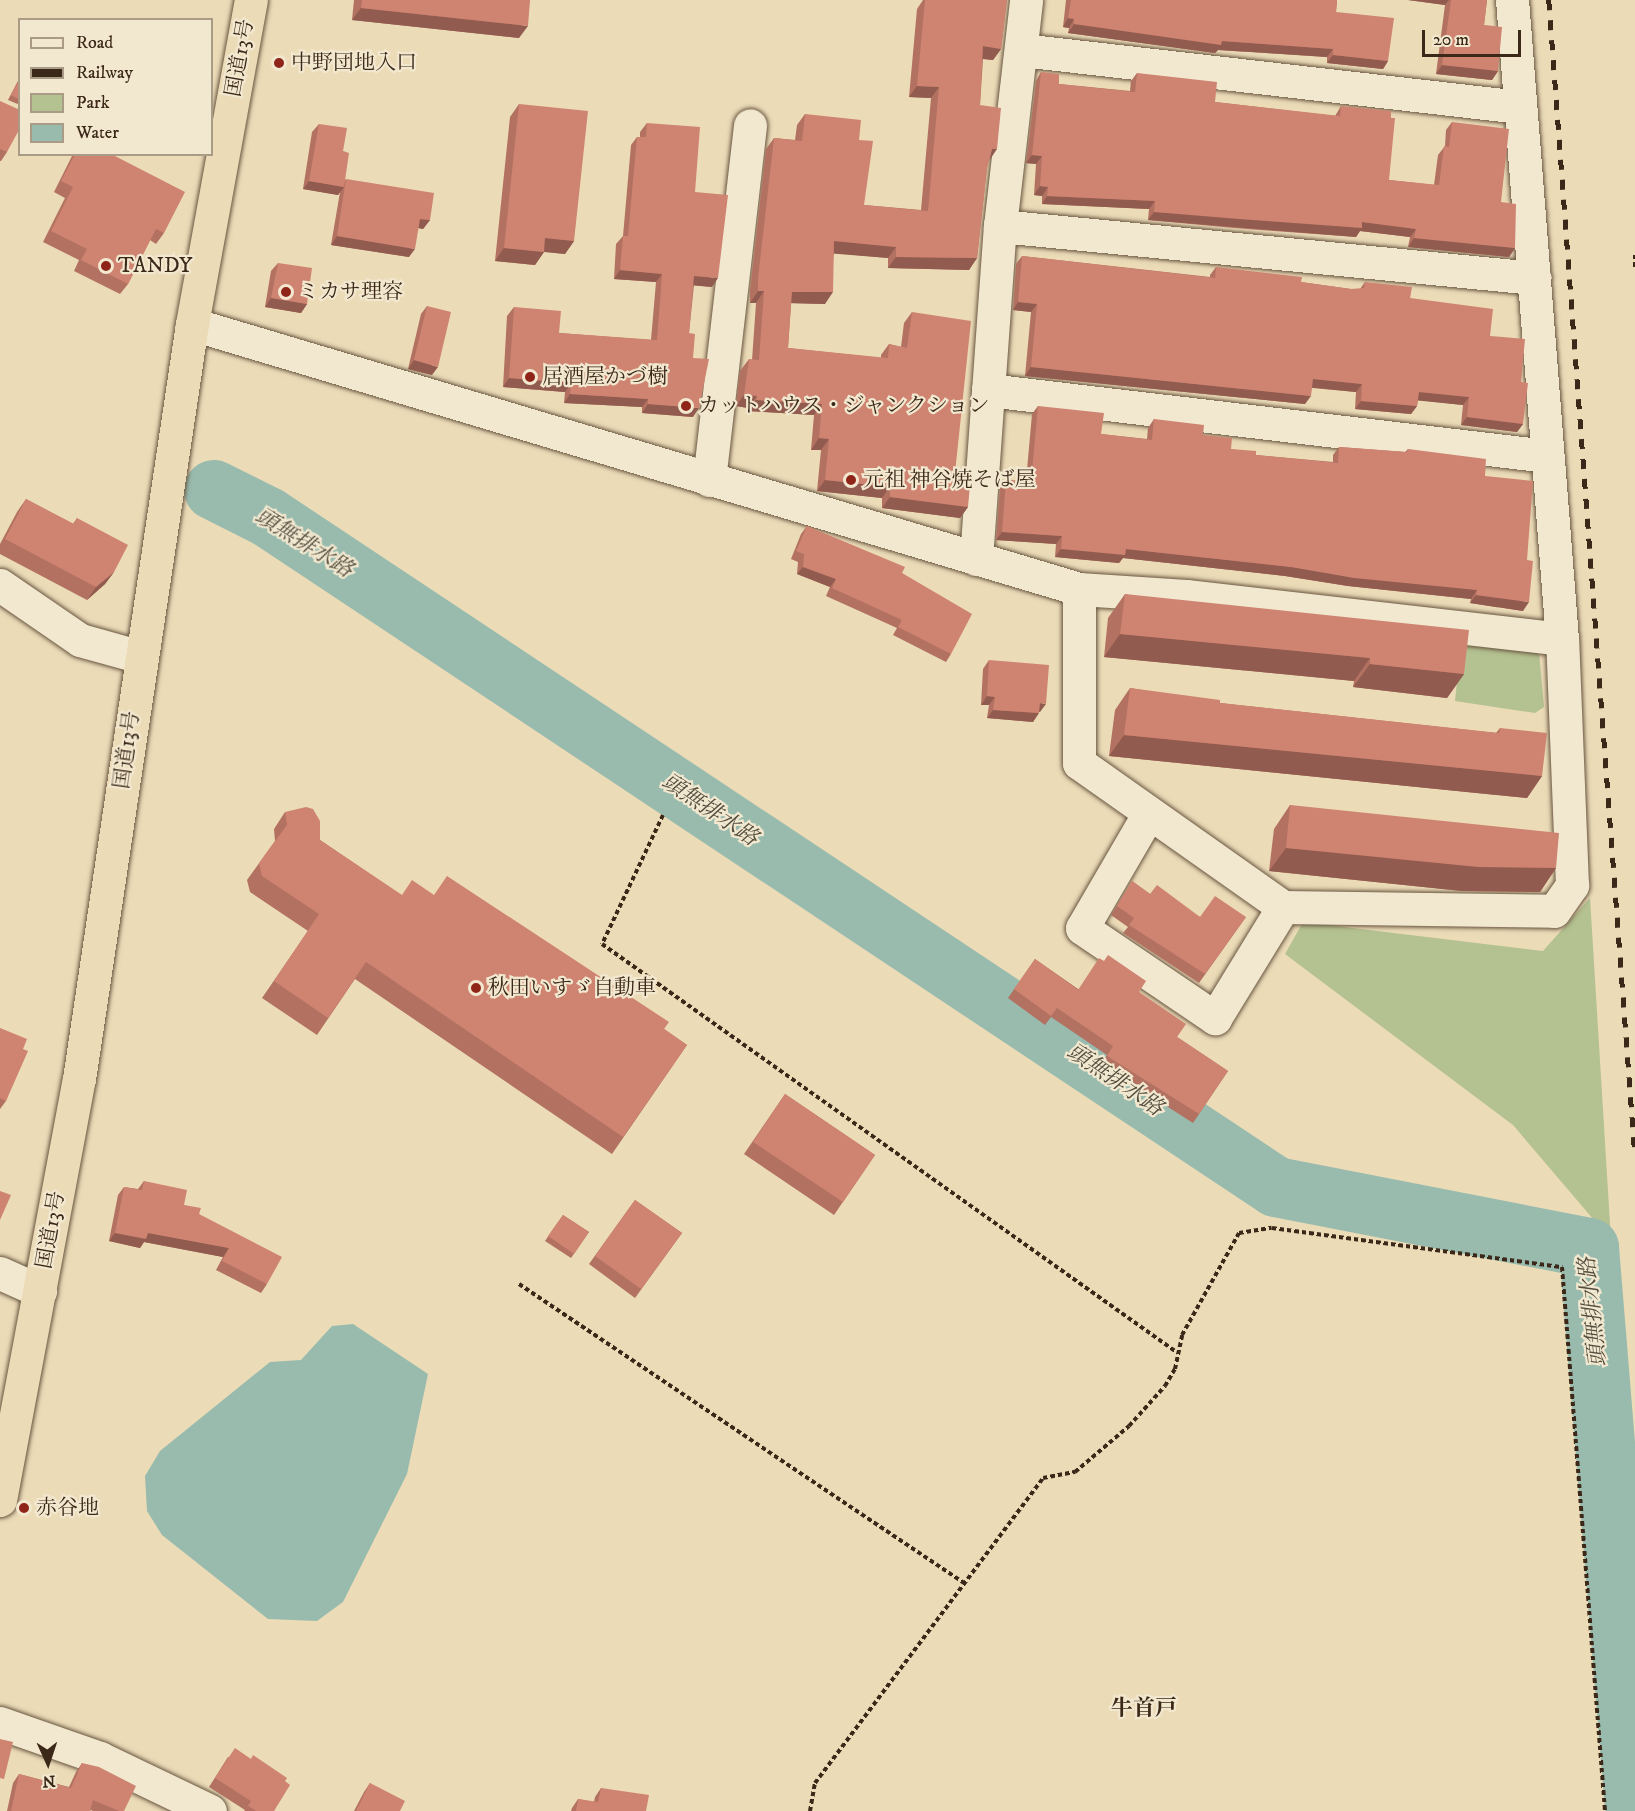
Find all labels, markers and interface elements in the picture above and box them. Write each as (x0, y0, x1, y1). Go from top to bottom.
street label: 国道13号 (221, 17, 259, 99)
legend (18, 18, 213, 156)
scale bar (1425, 18, 1524, 56)
text: 20 m (1433, 29, 1469, 51)
text: Road (76, 32, 113, 54)
place label: 中野団地入口 (291, 50, 417, 76)
marker: 中野団地入口 (272, 56, 286, 70)
text: Railway (76, 62, 133, 84)
text: Park (76, 92, 110, 114)
text: Water (76, 122, 119, 144)
place label: TANDY (118, 253, 192, 279)
marker: TANDY (99, 259, 113, 273)
place label: ミカサ理容 (298, 279, 403, 305)
marker: ミカサ理容 (279, 285, 293, 299)
place label: 居酒屋かづ樹 (542, 364, 668, 390)
marker: 居酒屋かづ樹 (523, 370, 537, 384)
place label: カットハウス・ジャンクション (698, 393, 992, 419)
marker: カットハウス・ジャンクション (679, 399, 693, 413)
place label: 元祖 神谷焼そば屋 (863, 467, 1036, 493)
marker: 元祖 神谷焼そば屋 (844, 473, 858, 487)
water label: 頭無排水路 (250, 503, 358, 583)
street label: 国道13号 (109, 709, 145, 791)
water label: 頭無排水路 (657, 768, 763, 852)
place label: 秋田いすゞ自動車 (488, 975, 656, 1001)
marker: 秋田いすゞ自動車 (469, 981, 483, 995)
water label: 頭無排水路 (1062, 1038, 1168, 1122)
street label: 国道13号 (32, 1189, 70, 1271)
water label: 頭無排水路 (1574, 1256, 1612, 1368)
place label: 赤谷地 (36, 1495, 99, 1521)
marker: 赤谷地 (17, 1501, 31, 1515)
district label: 牛首戸 (1111, 1696, 1177, 1722)
north arrow (18, 1733, 78, 1793)
text: N (42, 1771, 56, 1791)

